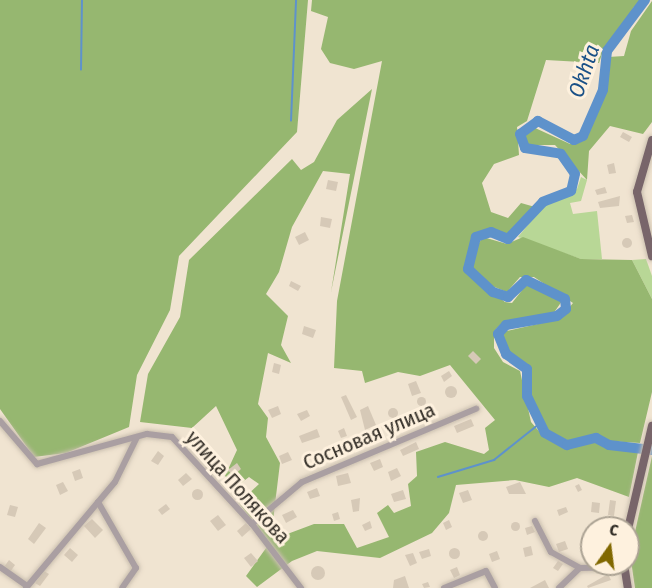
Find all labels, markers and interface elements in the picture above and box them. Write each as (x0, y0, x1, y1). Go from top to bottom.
water label: Okhta (563, 41, 605, 101)
street label: Сосновая улица (299, 397, 439, 475)
street label: улица Полякова (181, 425, 295, 549)
north arrow (580, 516, 640, 576)
text: С (608, 520, 620, 540)

